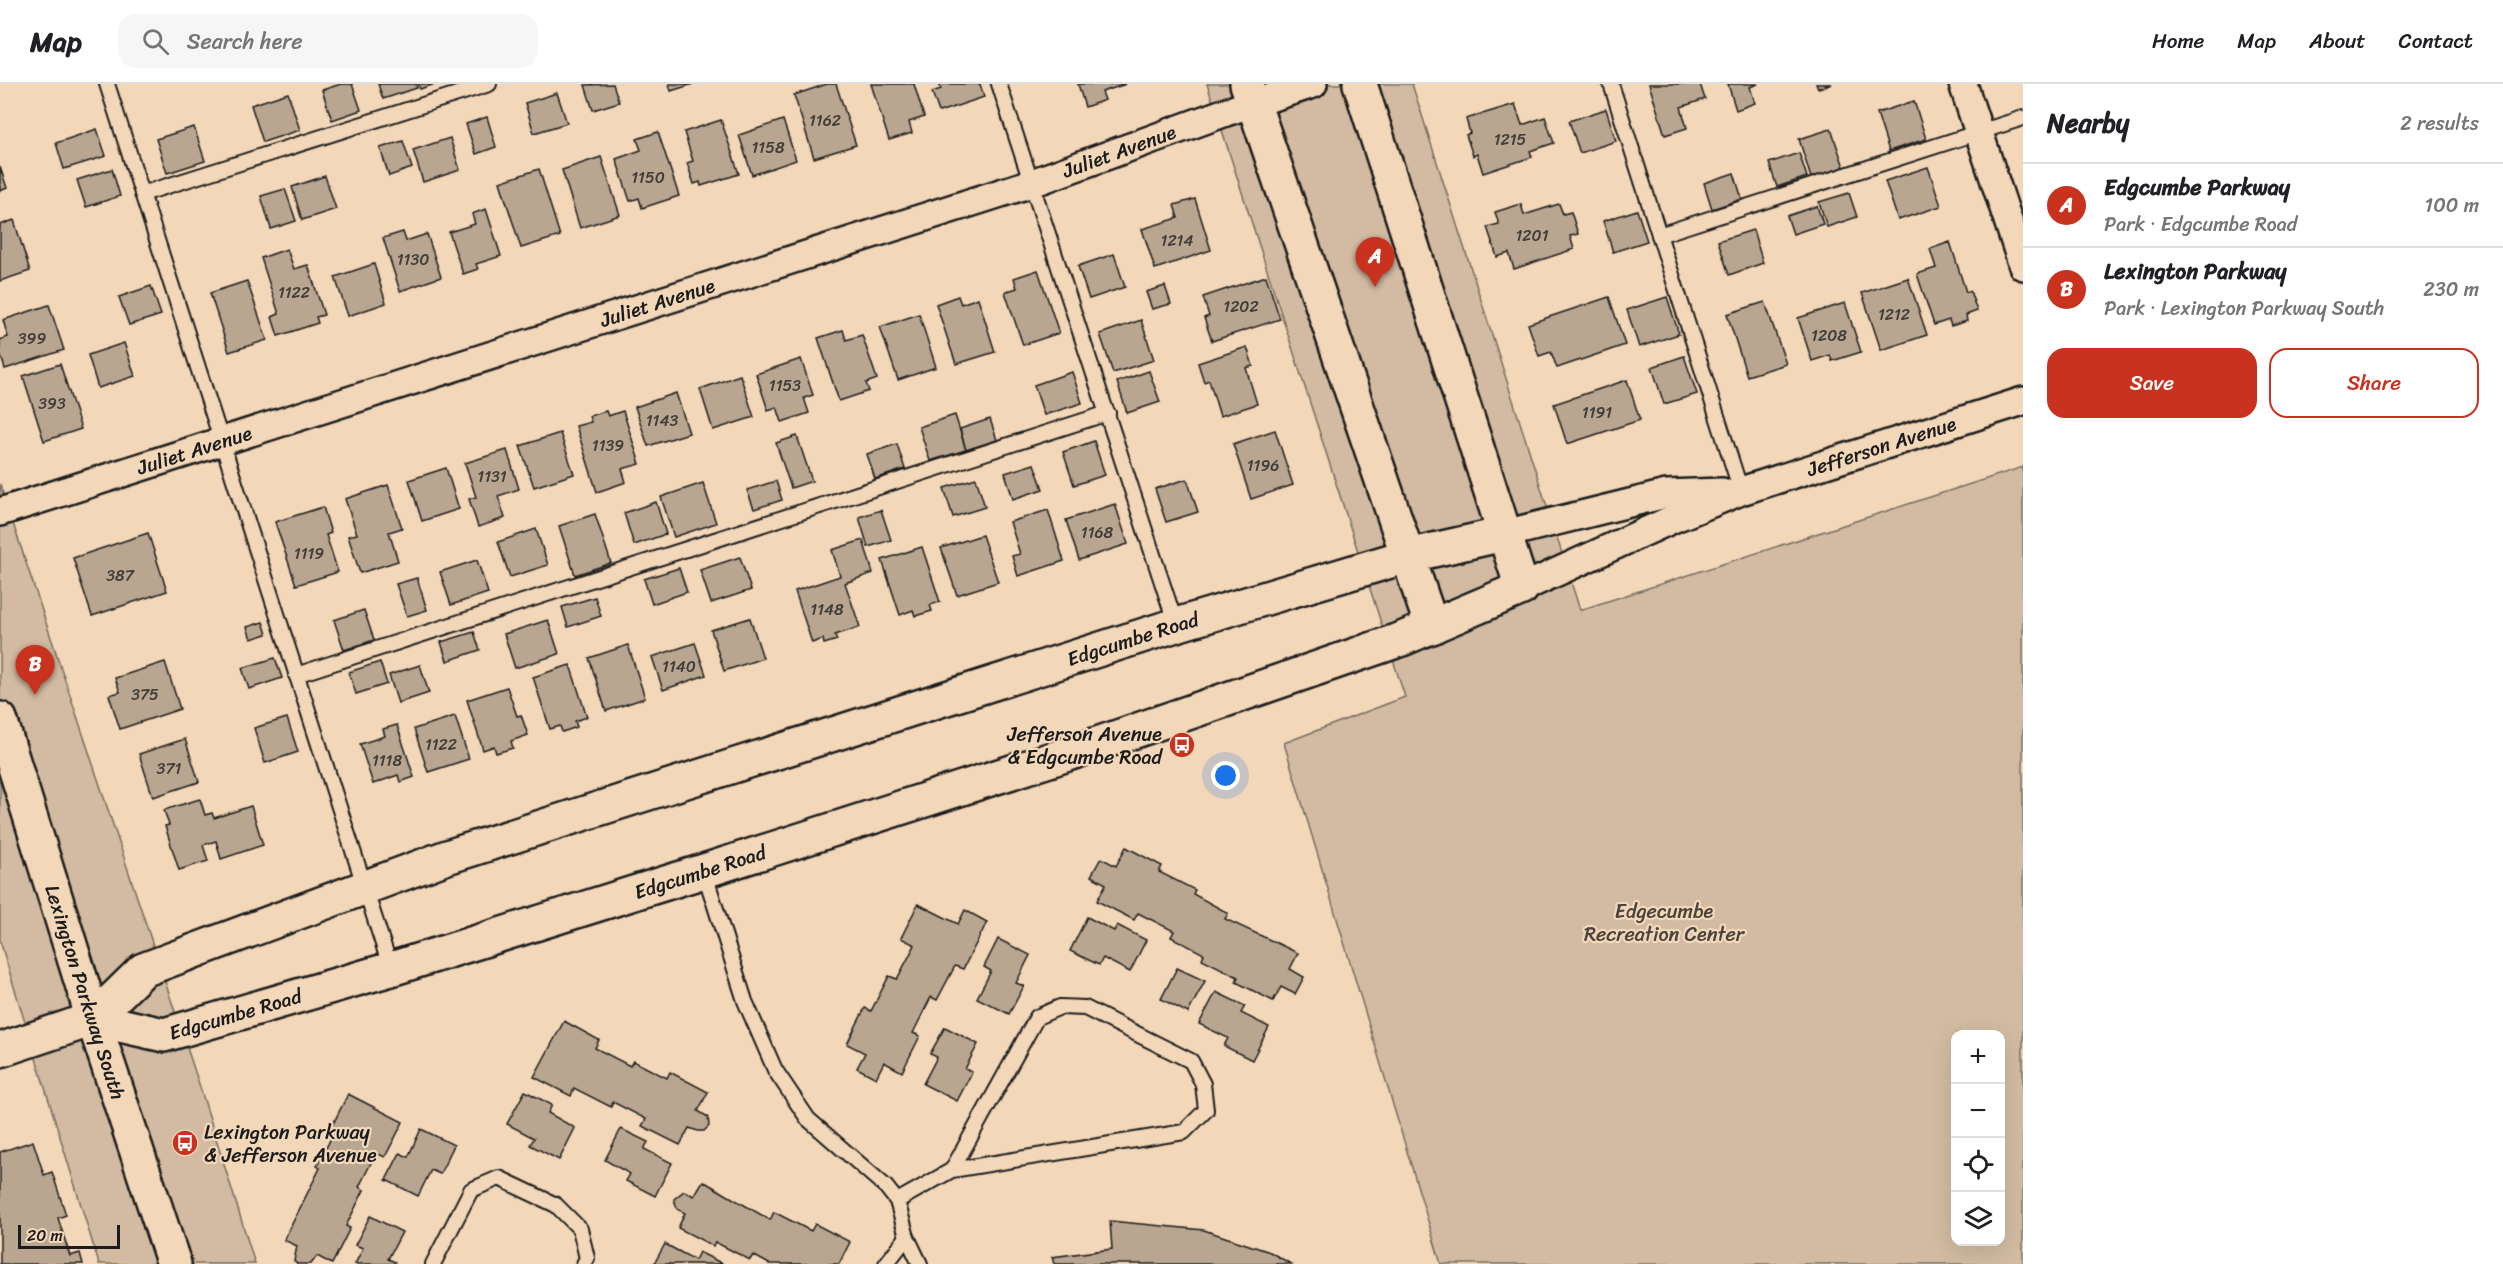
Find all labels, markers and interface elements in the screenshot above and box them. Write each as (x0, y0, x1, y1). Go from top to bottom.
search box (118, 14, 538, 68)
text: Map (30, 17, 82, 66)
text: Search here (187, 22, 303, 61)
text: Home (2152, 22, 2204, 60)
text: Map (2237, 22, 2276, 60)
text: About (2309, 22, 2366, 60)
text: Contact (2399, 22, 2473, 60)
icon: search (139, 25, 172, 58)
text: Nearby (2047, 100, 2129, 146)
house number: 1162 (809, 106, 841, 135)
text: 2 results (2400, 106, 2479, 141)
street label: Juliet Avenue (1056, 114, 1181, 188)
house number: 1215 (1494, 125, 1527, 154)
house number: 1158 (751, 133, 785, 162)
house number: 1150 (631, 163, 665, 192)
text: Edgcumbe Parkway (2104, 168, 2290, 207)
text: A (2060, 188, 2073, 223)
text: 100 m (2425, 188, 2479, 223)
text: Park · Edgcumbe Road (2104, 207, 2297, 242)
house number: 1201 (1515, 221, 1549, 250)
house number: 1214 (1161, 226, 1193, 255)
pin: A (1356, 238, 1394, 287)
house number: 1130 (397, 245, 429, 274)
text: Lexington Parkway (2104, 252, 2286, 291)
street label: Juliet Avenue (595, 268, 720, 337)
text: B (2060, 272, 2073, 307)
text: 230 m (2423, 272, 2479, 307)
house number: 1122 (278, 278, 310, 307)
text: Park · Lexington Parkway South (2104, 291, 2384, 326)
house number: 1202 (1223, 292, 1259, 321)
house number: 1212 (1878, 300, 1910, 329)
house number: 1208 (1811, 321, 1847, 350)
house number: 399 (18, 324, 46, 353)
button: Save (2047, 348, 2257, 418)
button: Share (2269, 348, 2479, 418)
house number: 1153 (769, 371, 801, 400)
house number: 393 (38, 389, 66, 418)
house number: 1191 (1582, 398, 1612, 427)
house number: 1143 (646, 406, 678, 435)
street label: Jefferson Avenue (1801, 406, 1961, 487)
street label: Juliet Avenue (131, 415, 257, 485)
house number: 1139 (592, 431, 624, 460)
house number: 1196 (1247, 451, 1279, 480)
house number: 1131 (477, 462, 507, 491)
house number: 1168 (1081, 518, 1114, 547)
house number: 1119 (294, 539, 324, 568)
house number: 387 (106, 561, 135, 590)
house number: 1148 (810, 595, 844, 624)
street label: Edgcumbe Road (1062, 601, 1204, 676)
pin: B (15, 646, 54, 695)
house number: 1140 (662, 652, 696, 681)
house number: 375 (131, 680, 159, 709)
place label: Jefferson Avenue & Edgcumbe Road (1006, 717, 1163, 775)
house number: 1122 (425, 730, 457, 759)
bus stop icon: Jefferson Avenue & Edgcumbe Road (1167, 730, 1197, 760)
house number: 1118 (372, 746, 402, 775)
house number: 371 (157, 754, 182, 783)
your location (1211, 761, 1240, 790)
street label: Edgcumbe Road (630, 834, 772, 909)
street label: Lexington Parkway South (35, 880, 136, 1104)
park label: Edgecumbe Recreation Center (1584, 894, 1746, 952)
street label: Edgcumbe Road (165, 978, 307, 1050)
map controls (1951, 1030, 2005, 1246)
button: + (1951, 1030, 2005, 1084)
button: − (1951, 1084, 2005, 1138)
place label: Lexington Parkway & Jefferson Avenue (204, 1115, 377, 1173)
bus stop icon: Lexington Parkway & Jefferson Avenue (170, 1128, 200, 1158)
button: locate (1951, 1138, 2005, 1192)
button: layers (1951, 1192, 2005, 1246)
text: 20 m (27, 1221, 63, 1250)
scale bar (18, 1222, 120, 1250)

